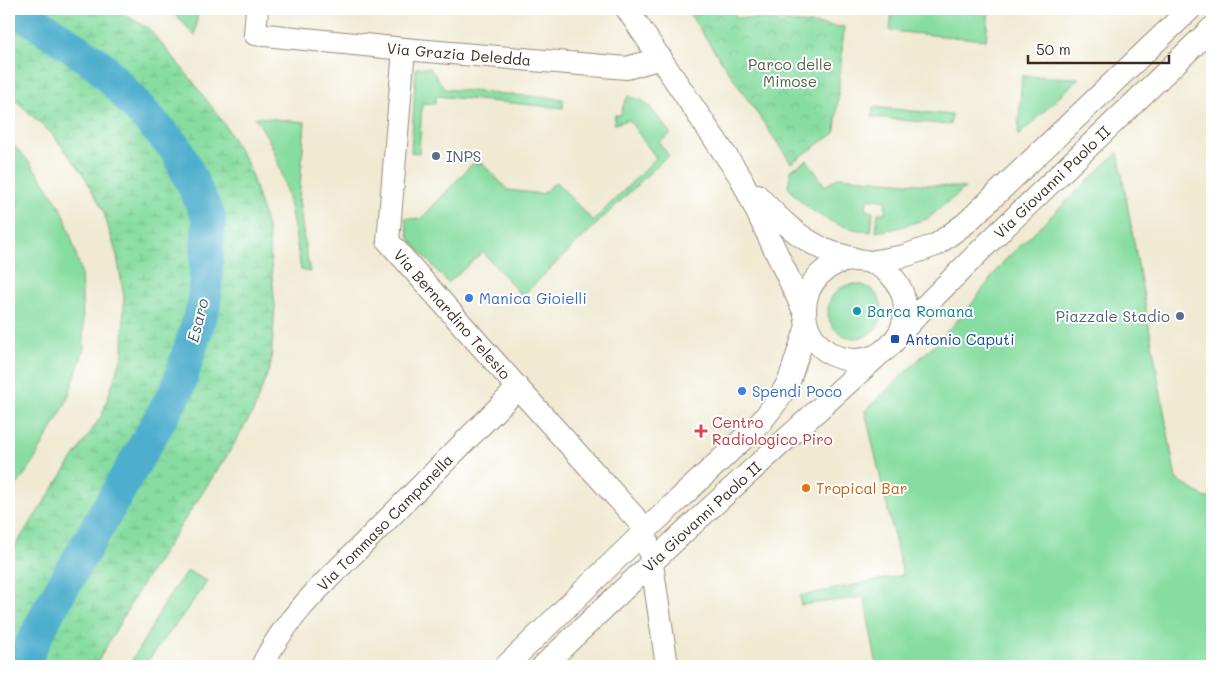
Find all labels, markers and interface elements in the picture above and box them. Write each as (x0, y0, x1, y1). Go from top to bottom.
scale bar (1028, 32, 1170, 64)
street label: Via Grazia Deledda (386, 37, 532, 70)
text: 50 m (1036, 39, 1071, 59)
park label: Parco delle Mimose (748, 54, 832, 91)
street label: Via Giovanni Paolo II (989, 121, 1115, 243)
place label: INPS (446, 146, 481, 166)
marker: INPS (430, 150, 442, 162)
street label: Via Bernardino Telesio (390, 245, 515, 383)
place label: Manica Gioielli (479, 288, 587, 308)
marker: Manica Gioielli (463, 292, 475, 304)
water label: Esaro (181, 295, 213, 344)
place label: Barca Romana (867, 301, 974, 321)
marker: Barca Romana (851, 305, 863, 317)
place label: Piazzale Stadio (1056, 306, 1170, 326)
marker: Piazzale Stadio (1174, 310, 1186, 322)
place label: Antonio Caputi (905, 329, 1015, 349)
marker: Antonio Caputi (889, 333, 901, 345)
place label: Spendi Poco (752, 381, 842, 401)
marker: Spendi Poco (736, 385, 748, 397)
place label: Centro Radiologico Piro (712, 412, 833, 449)
marker: Centro Radiologico Piro (694, 424, 708, 438)
street label: Via Tommaso Campanella (312, 449, 457, 595)
street label: Via Giovanni Paolo II (638, 457, 765, 576)
place label: Tropical Bar (816, 478, 908, 498)
marker: Tropical Bar (800, 482, 812, 494)

